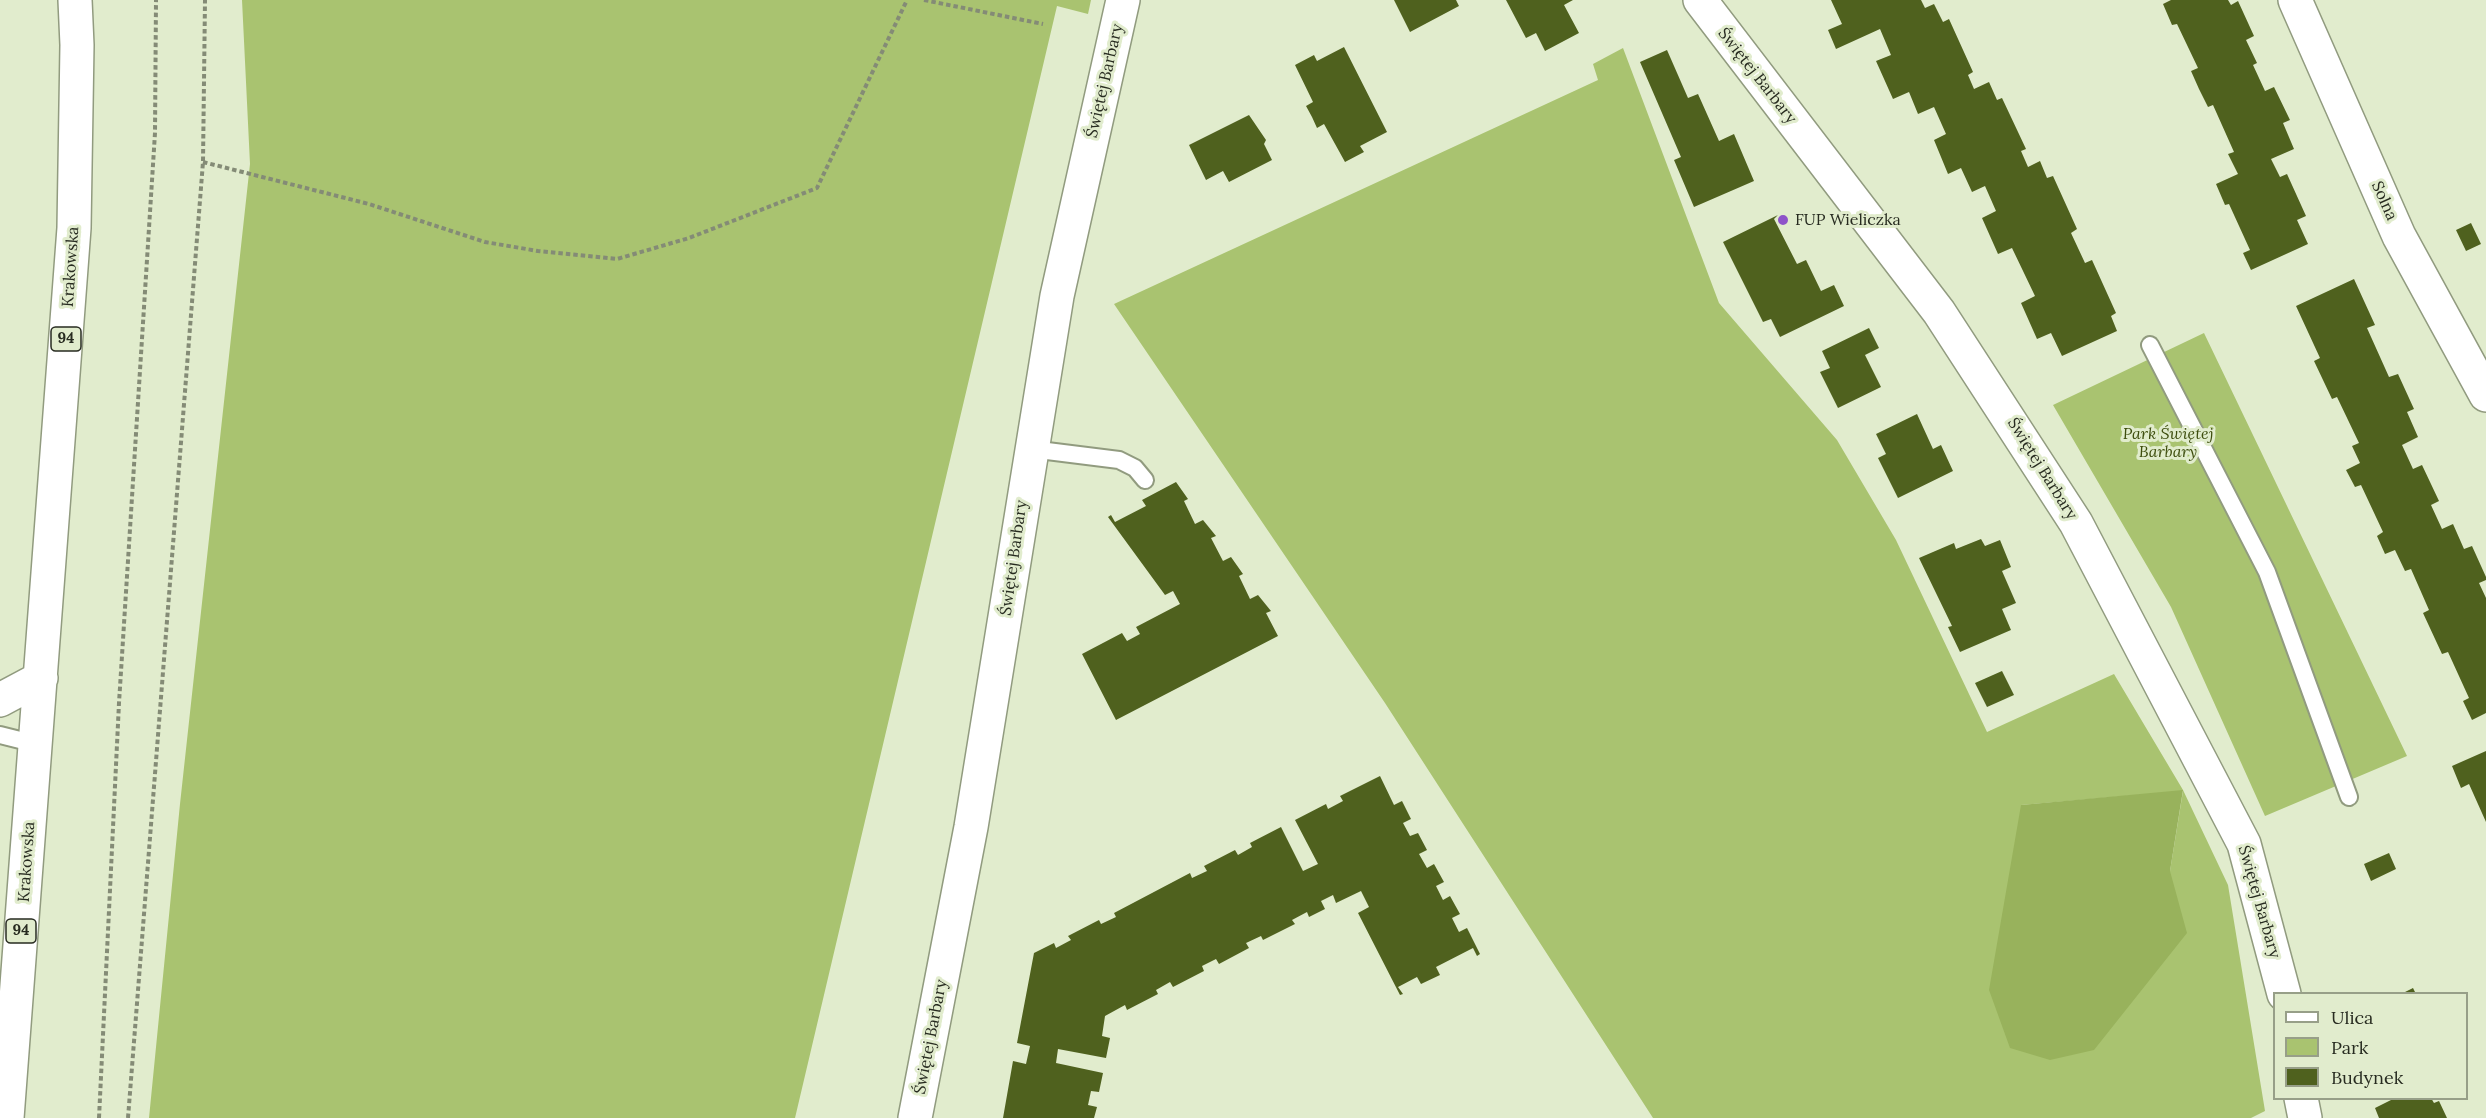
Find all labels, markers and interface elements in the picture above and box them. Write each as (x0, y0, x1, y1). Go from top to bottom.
street label: Świętej Barbary (1083, 22, 1127, 140)
street label: Świętej Barbary (1714, 24, 1800, 128)
street label: Solna (2367, 178, 2401, 224)
place label: FUP Wieliczka (1795, 210, 1901, 230)
marker: FUP Wieliczka (1776, 213, 1790, 227)
street label: Krakowska (59, 226, 83, 308)
road number: 94 (51, 327, 81, 351)
street label: Świętej Barbary (2003, 415, 2081, 523)
park label: Park Świętej Barbary (2123, 424, 2213, 462)
street label: Świętej Barbary (996, 499, 1032, 617)
street label: Krakowska (15, 821, 39, 903)
street label: Świętej Barbary (2234, 843, 2284, 961)
road number: 94 (6, 919, 36, 943)
street label: Świętej Barbary (910, 978, 952, 1096)
legend (2273, 992, 2468, 1100)
text: Ulica (2331, 1006, 2373, 1029)
text: Park (2331, 1036, 2368, 1059)
text: Budynek (2331, 1066, 2403, 1089)

